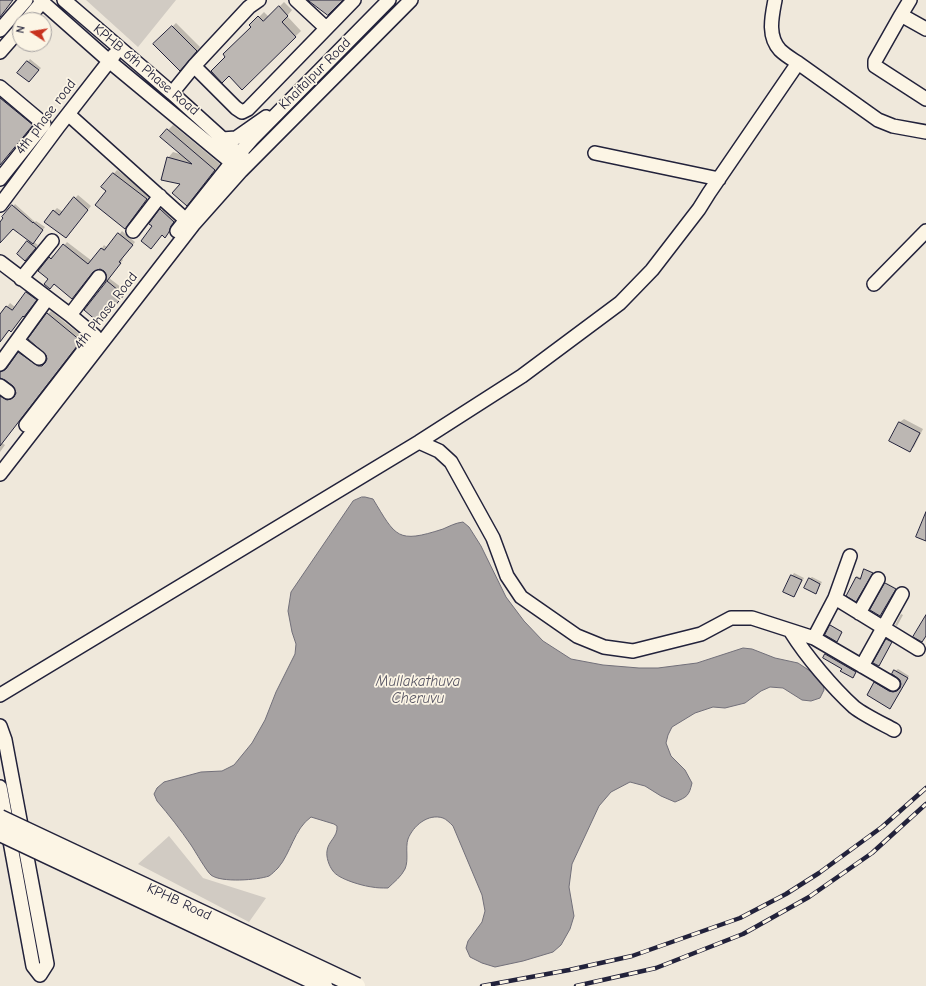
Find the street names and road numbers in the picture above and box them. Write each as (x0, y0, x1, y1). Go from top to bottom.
street label: KPHB 6th Phase Road (90, 21, 202, 119)
street label: Khaitalpur Road (276, 35, 354, 113)
street label: 4th phase road (12, 76, 80, 158)
street label: 4th Phase Road (71, 269, 141, 353)
street label: KPHB Road (144, 880, 214, 924)

